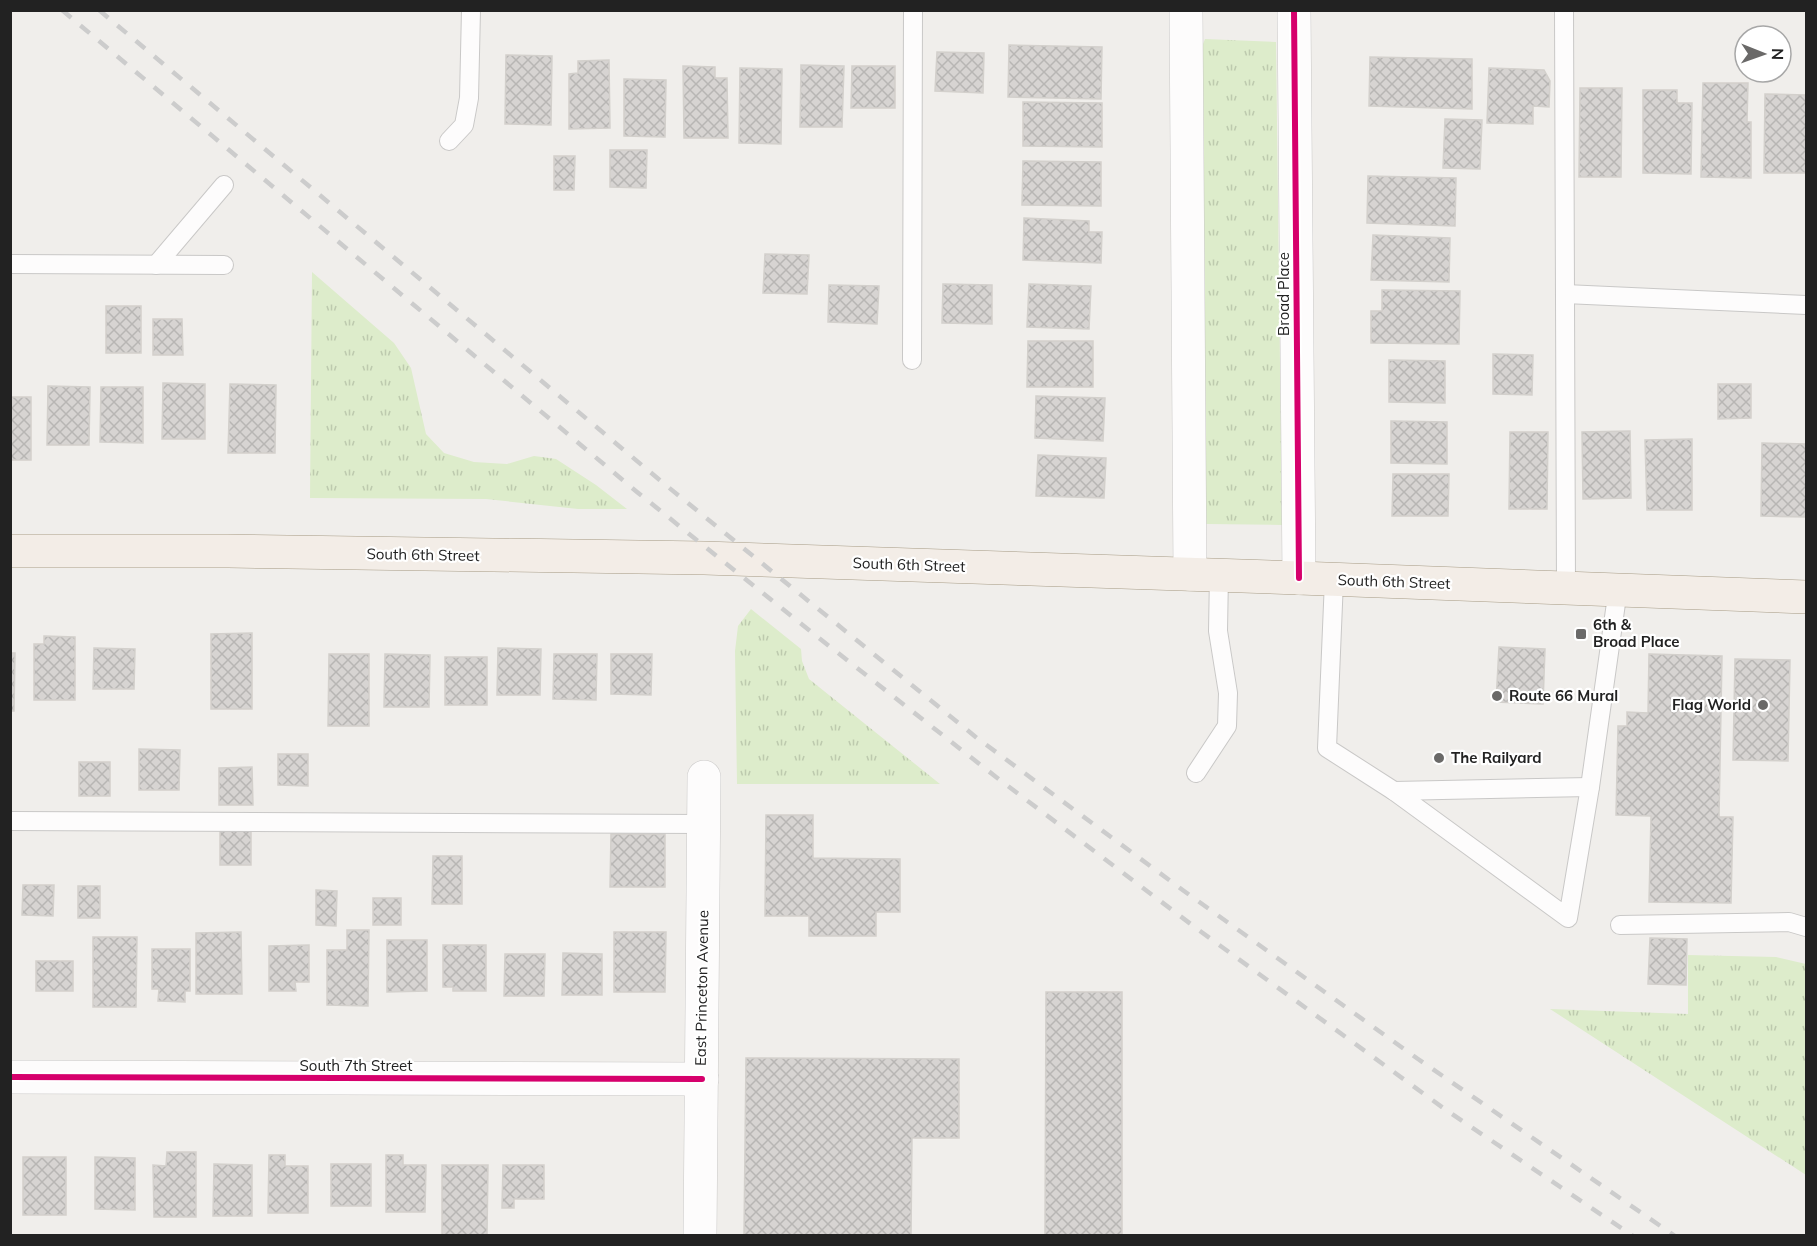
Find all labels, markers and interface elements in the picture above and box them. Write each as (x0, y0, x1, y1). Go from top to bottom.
north arrow (1733, 24, 1793, 84)
text: N (1768, 48, 1788, 60)
street label: Broad Place (1274, 252, 1293, 336)
street label: South 6th Street (366, 544, 480, 565)
street label: South 6th Street (852, 553, 966, 576)
street label: South 6th Street (1337, 570, 1451, 593)
place label: 6th & Broad Place (1593, 615, 1680, 651)
marker: 6th & Broad Place (1574, 627, 1588, 641)
place label: Route 66 Mural (1509, 686, 1618, 705)
marker: Route 66 Mural (1490, 689, 1504, 703)
place label: Flag World (1672, 695, 1751, 714)
marker: Flag World (1756, 698, 1770, 712)
place label: The Railyard (1451, 748, 1542, 767)
marker: The Railyard (1432, 751, 1446, 765)
street label: East Princeton Avenue (691, 910, 712, 1066)
street label: South 7th Street (300, 1056, 412, 1075)

